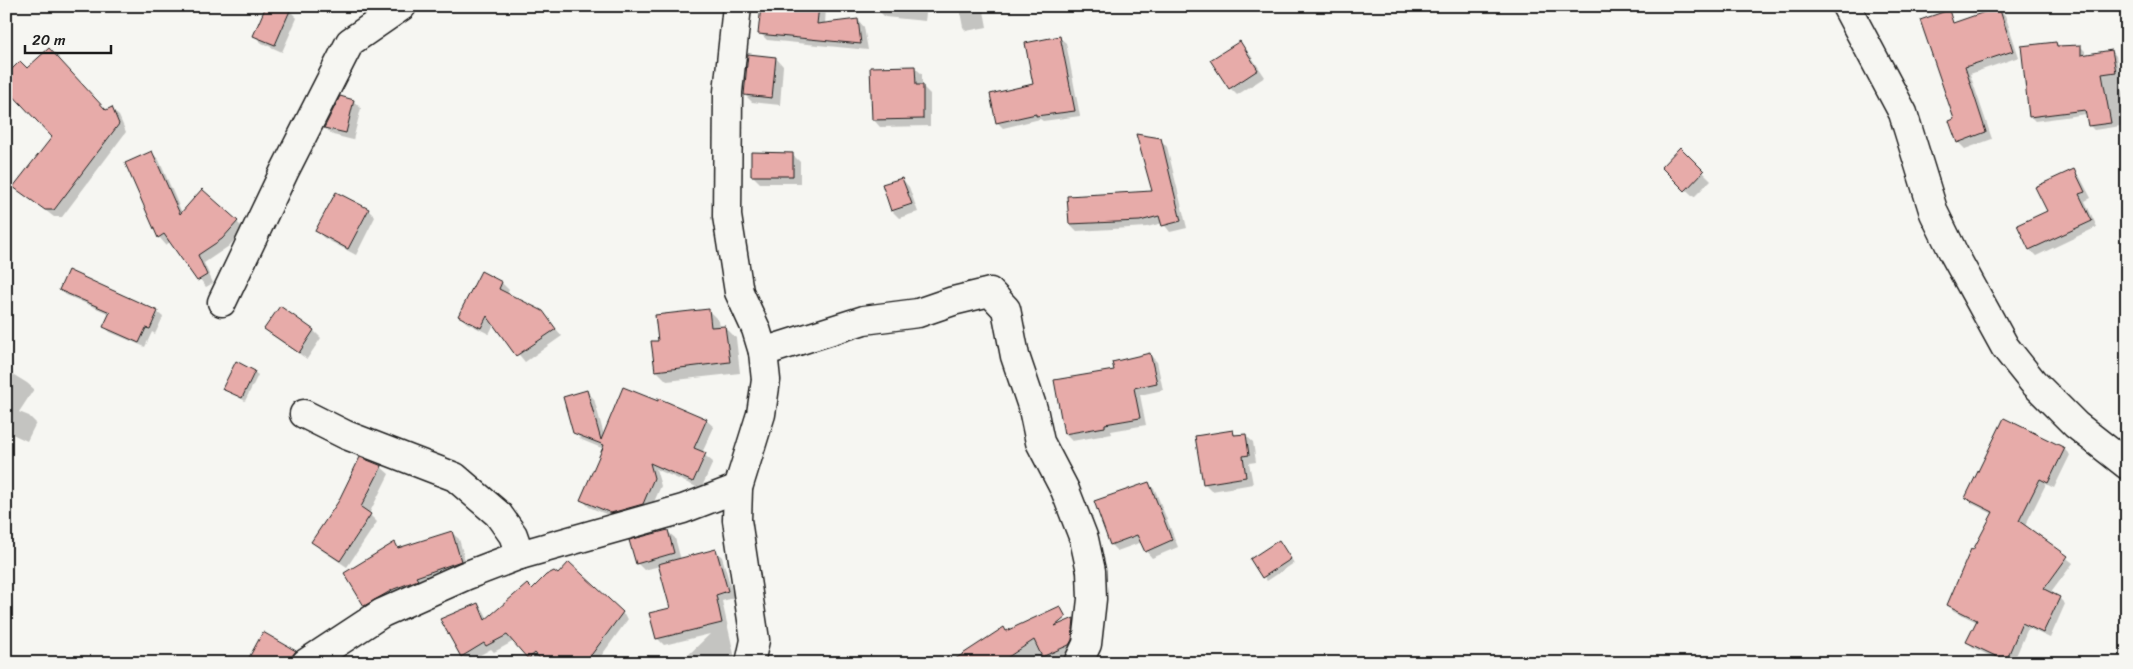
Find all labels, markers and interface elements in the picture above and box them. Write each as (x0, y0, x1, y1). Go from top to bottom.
scale bar (25, 22, 111, 54)
text: 20 m (32, 27, 66, 53)

